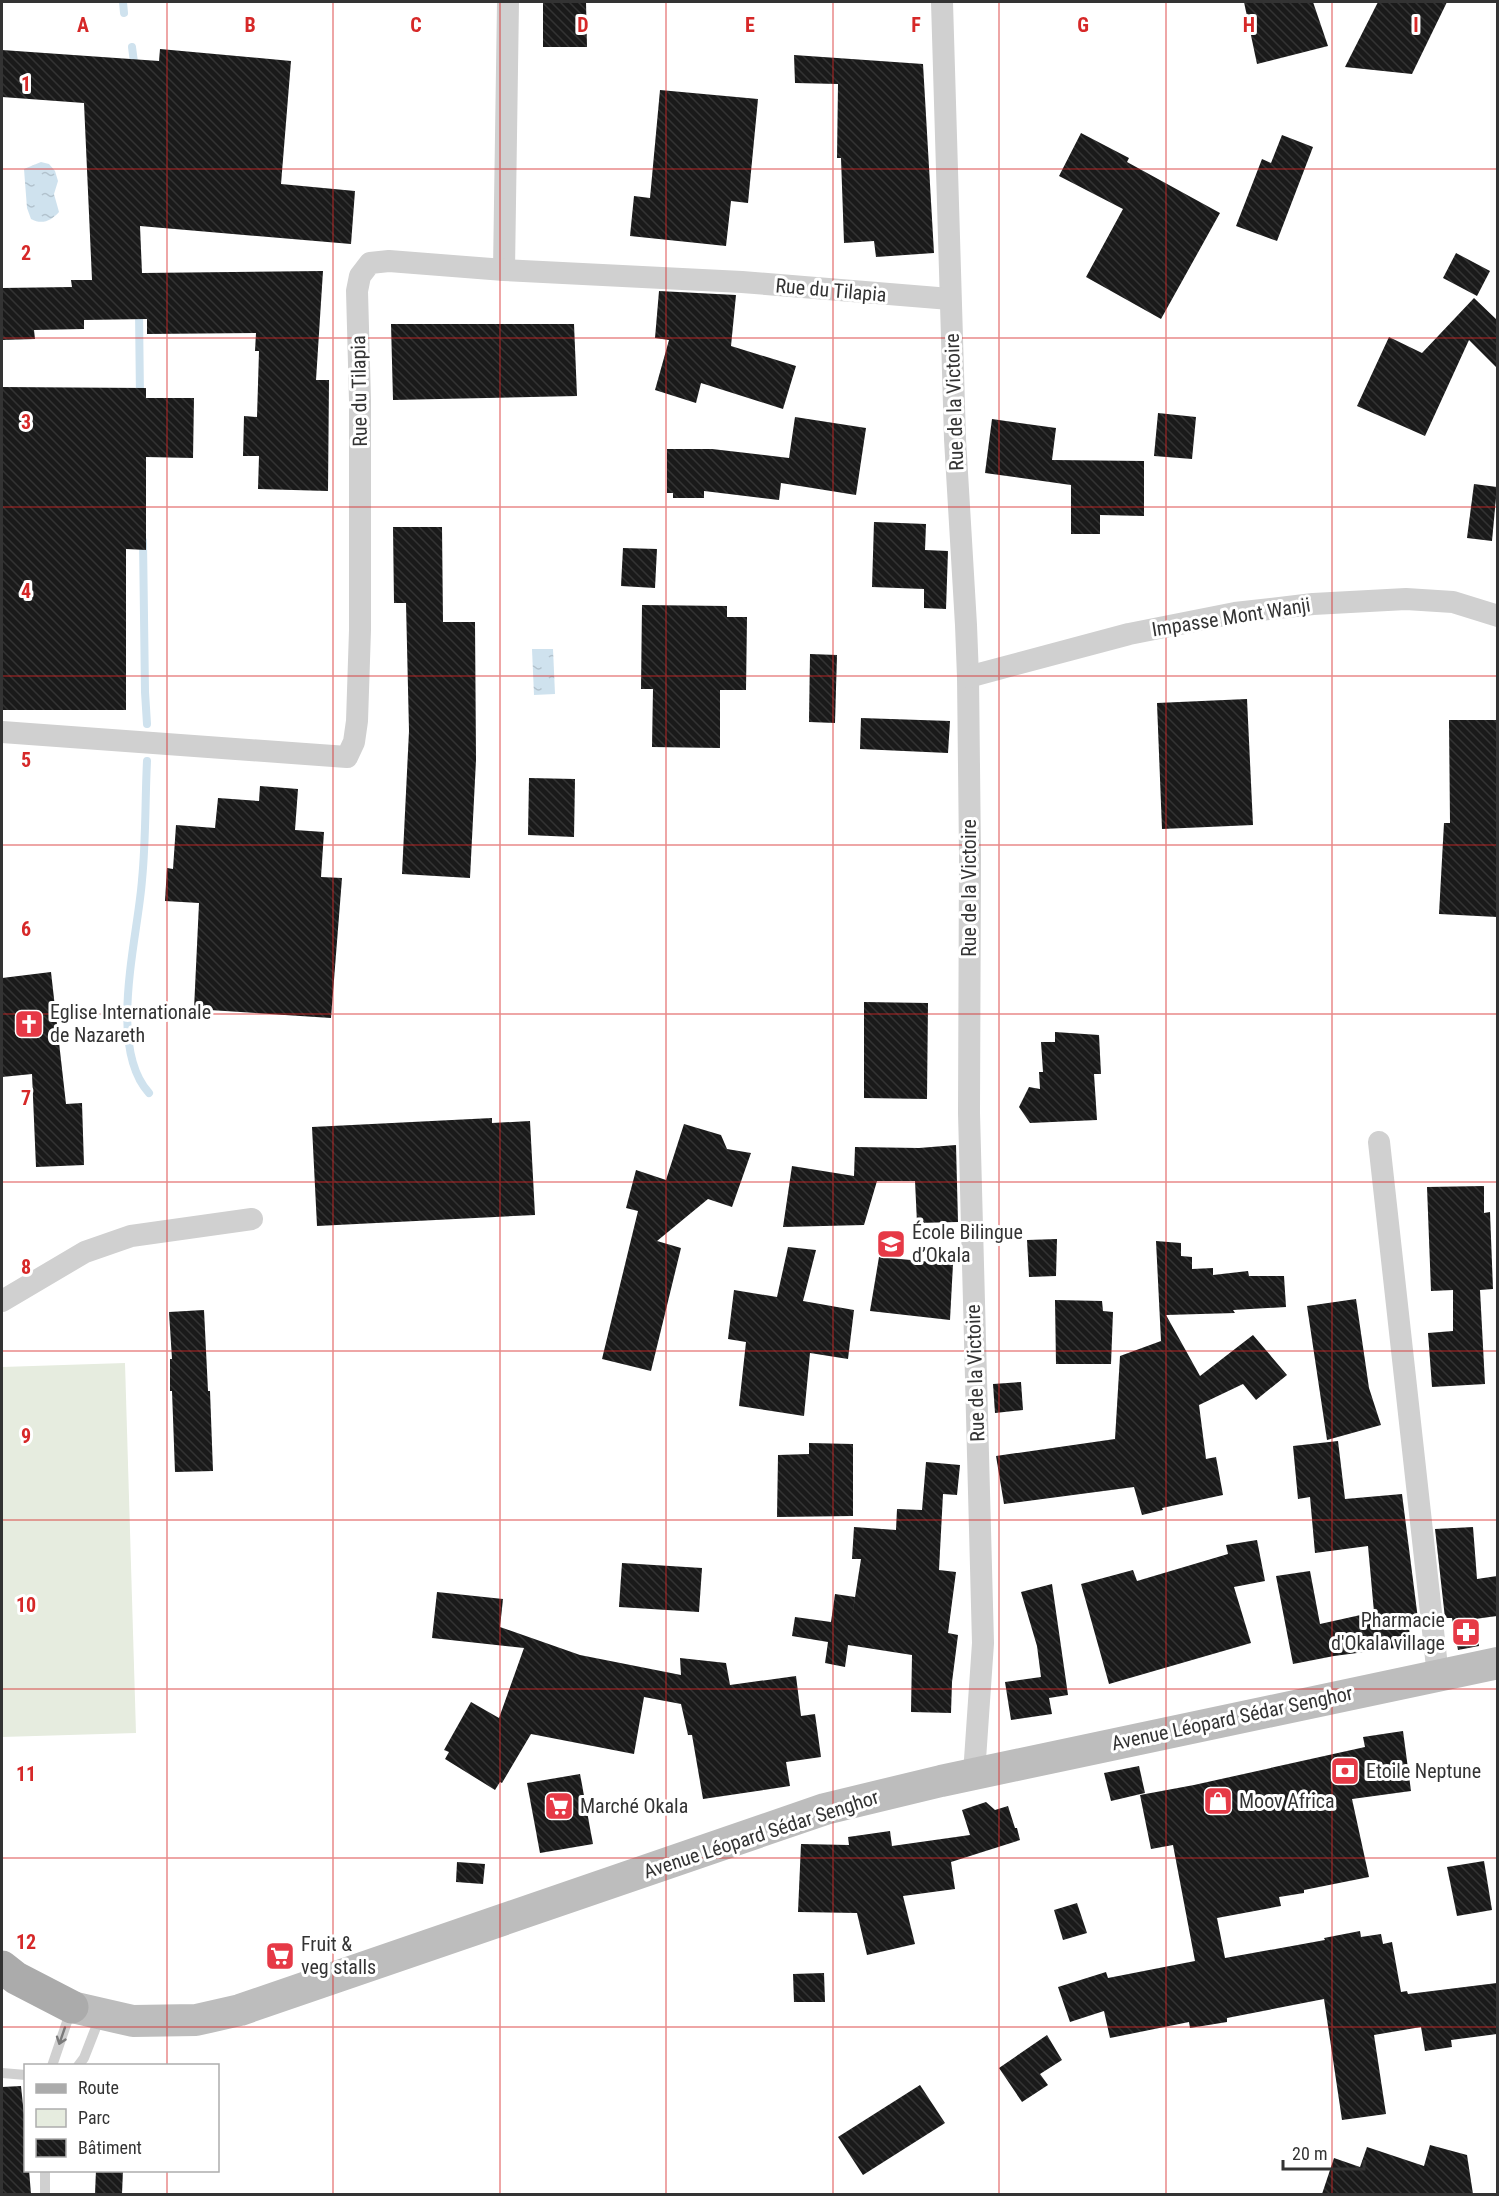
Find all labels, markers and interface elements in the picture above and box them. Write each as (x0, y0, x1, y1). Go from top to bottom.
text: A (77, 13, 89, 37)
text: B (244, 13, 256, 37)
text: C (410, 13, 422, 37)
text: D (577, 13, 589, 37)
text: E (745, 13, 755, 37)
text: F (911, 13, 921, 37)
text: G (1077, 13, 1089, 37)
text: H (1243, 13, 1255, 37)
text: I (1413, 13, 1419, 37)
text: 1 (21, 72, 31, 96)
text: 2 (21, 241, 31, 265)
street label: Rue du Tilapia (775, 273, 887, 307)
street label: Rue de la Victoire (940, 333, 968, 471)
street label: Rue du Tilapia (346, 335, 372, 447)
text: 3 (21, 410, 31, 434)
text: 4 (21, 579, 31, 603)
street label: Impasse Mont Wanji (1150, 593, 1312, 641)
text: 5 (21, 748, 31, 772)
street label: Rue de la Victoire (957, 819, 981, 957)
text: 6 (21, 917, 31, 941)
place label: Eglise Internationale de Nazareth (50, 1000, 211, 1047)
church icon: Eglise Internationale de Nazareth (13, 1008, 45, 1040)
text: 7 (21, 1086, 31, 1110)
place label: École Bilingue d’Okala (912, 1220, 1023, 1267)
school or university icon: École Bilingue d’Okala (875, 1228, 907, 1260)
text: 8 (21, 1255, 31, 1279)
street label: Rue de la Victoire (961, 1304, 989, 1442)
text: 9 (21, 1424, 31, 1448)
text: 10 (16, 1593, 36, 1617)
place label: Pharmacie d'Okala village (1331, 1608, 1445, 1655)
pharmacy icon: Pharmacie d'Okala village (1450, 1616, 1482, 1648)
street label: Avenue Léopard Sédar Senghor (1109, 1681, 1355, 1755)
bank icon: Etoile Neptune (1329, 1755, 1361, 1787)
place label: Etoile Neptune (1366, 1759, 1481, 1783)
text: 11 (16, 1762, 36, 1786)
street label: Avenue Léopard Sédar Senghor (640, 1785, 882, 1883)
shop icon: Moov Africa (1202, 1785, 1234, 1817)
place label: Moov Africa (1239, 1789, 1335, 1813)
supermarket icon: Marché Okala (543, 1790, 575, 1822)
place label: Marché Okala (580, 1794, 688, 1818)
text: 12 (16, 1930, 36, 1954)
place label: Fruit & veg stalls (301, 1932, 376, 1979)
supermarket icon: Fruit & veg stalls (264, 1940, 296, 1972)
one-way arrow (55, 2026, 66, 2045)
legend (24, 2064, 219, 2172)
text: Route (78, 2077, 119, 2098)
text: Parc (78, 2107, 110, 2128)
scale bar (1283, 2133, 1364, 2171)
text: Bâtiment (78, 2137, 142, 2158)
text: 20 m (1292, 2143, 1327, 2164)

